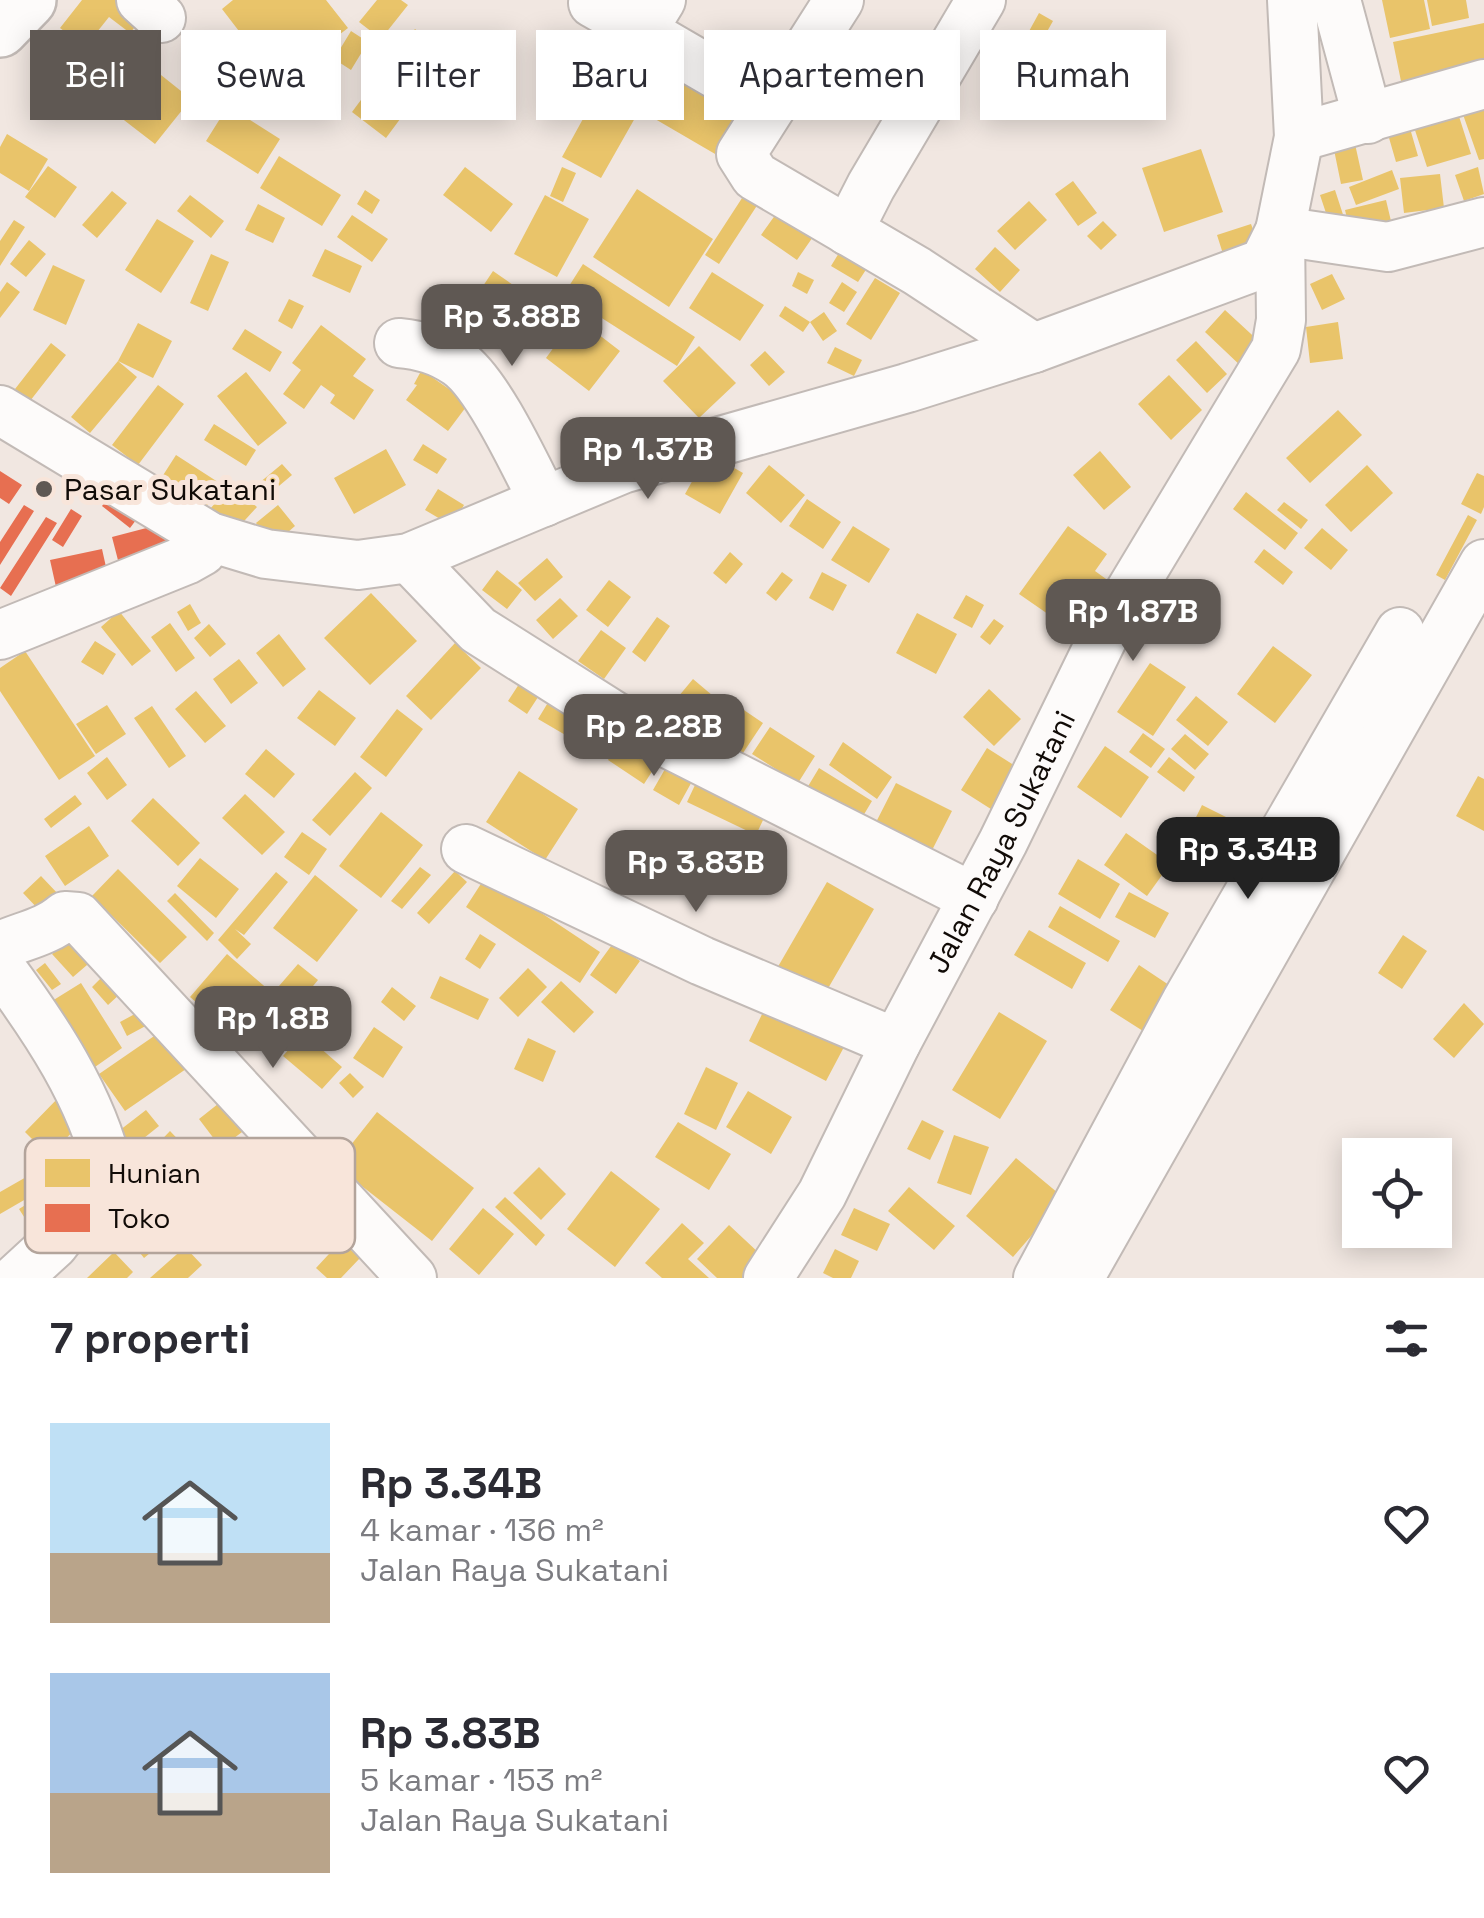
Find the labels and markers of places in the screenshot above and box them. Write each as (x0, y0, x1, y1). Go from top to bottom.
pin: Rp 3.88B (409, 284, 615, 369)
pin: Rp 1.37B (545, 417, 751, 502)
place label: Pasar Sukatani (64, 470, 276, 509)
marker: Pasar Sukatani (33, 478, 55, 500)
pin: Rp 1.87B (1030, 579, 1236, 664)
pin: Rp 2.28B (551, 694, 757, 779)
pin: Rp 3.34B (1145, 817, 1351, 902)
pin: Rp 3.83B (593, 830, 799, 915)
pin: Rp 1.8B (181, 986, 365, 1071)

